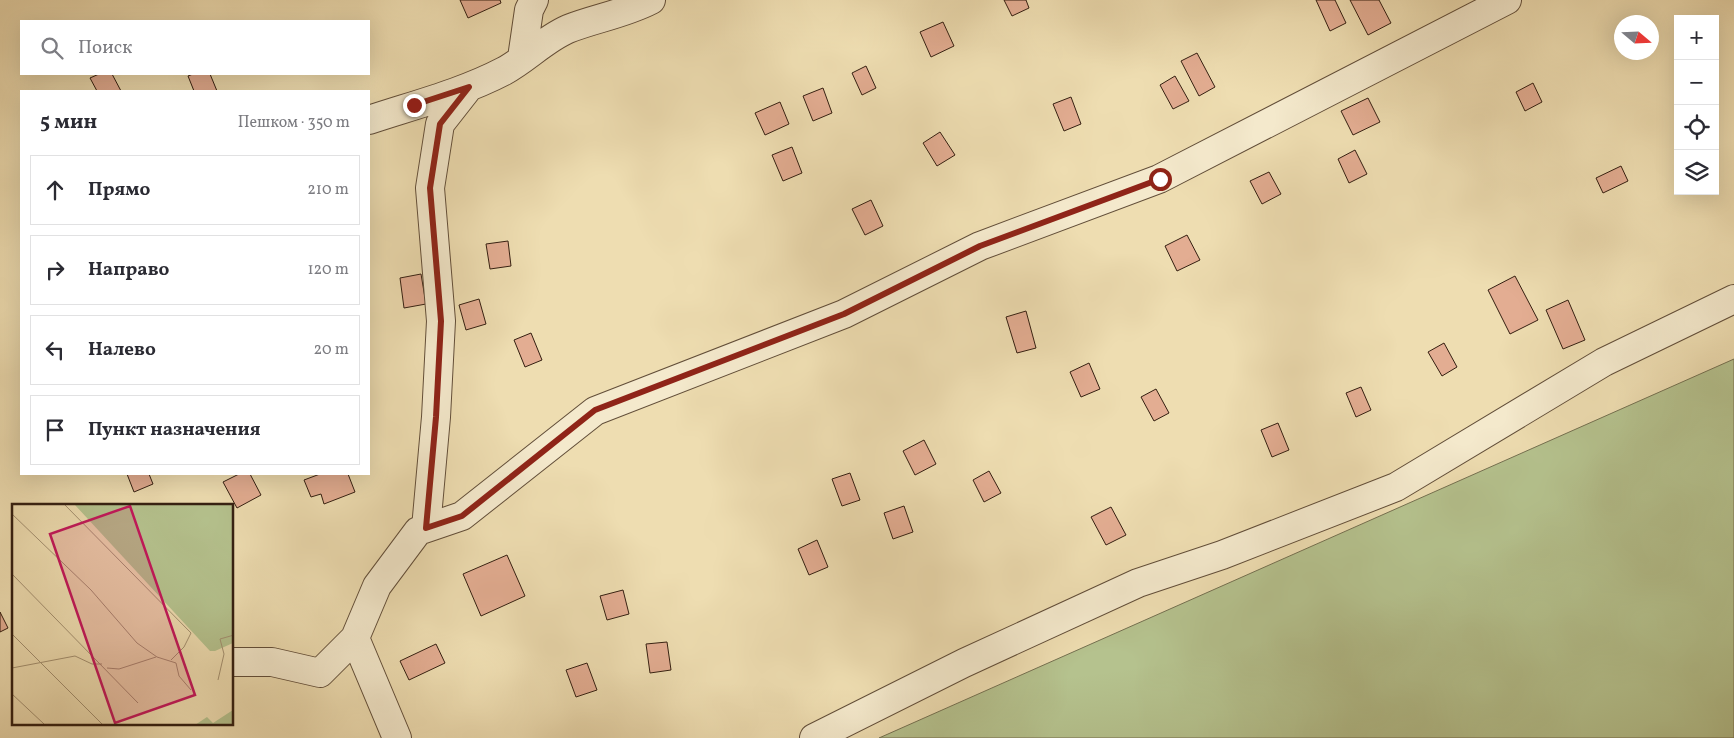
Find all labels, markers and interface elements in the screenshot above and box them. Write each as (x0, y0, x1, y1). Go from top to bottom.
north arrow (1614, 15, 1659, 60)
map controls (1674, 15, 1719, 195)
button: + (1674, 15, 1719, 60)
search box (20, 20, 370, 75)
icon: search (38, 34, 66, 62)
text: Поиск (78, 35, 132, 61)
button: − (1674, 60, 1719, 105)
route end (403, 94, 426, 117)
button: locate (1674, 105, 1719, 150)
text: 5 мин (40, 108, 97, 137)
text: Пешком · 350 m (238, 112, 350, 134)
button: layers (1674, 150, 1719, 195)
route start (1149, 168, 1172, 191)
icon: ahead (41, 176, 69, 204)
text: Прямо (88, 177, 150, 203)
text: 210 m (307, 179, 349, 201)
icon: right (41, 256, 69, 284)
text: Направо (88, 257, 170, 283)
text: 120 m (307, 259, 349, 281)
icon: left (41, 336, 69, 364)
text: Налево (88, 337, 156, 363)
text: 20 m (314, 339, 349, 361)
icon: arrive (41, 416, 69, 444)
text: Пункт назначения (88, 417, 261, 443)
inset map (12, 504, 234, 726)

